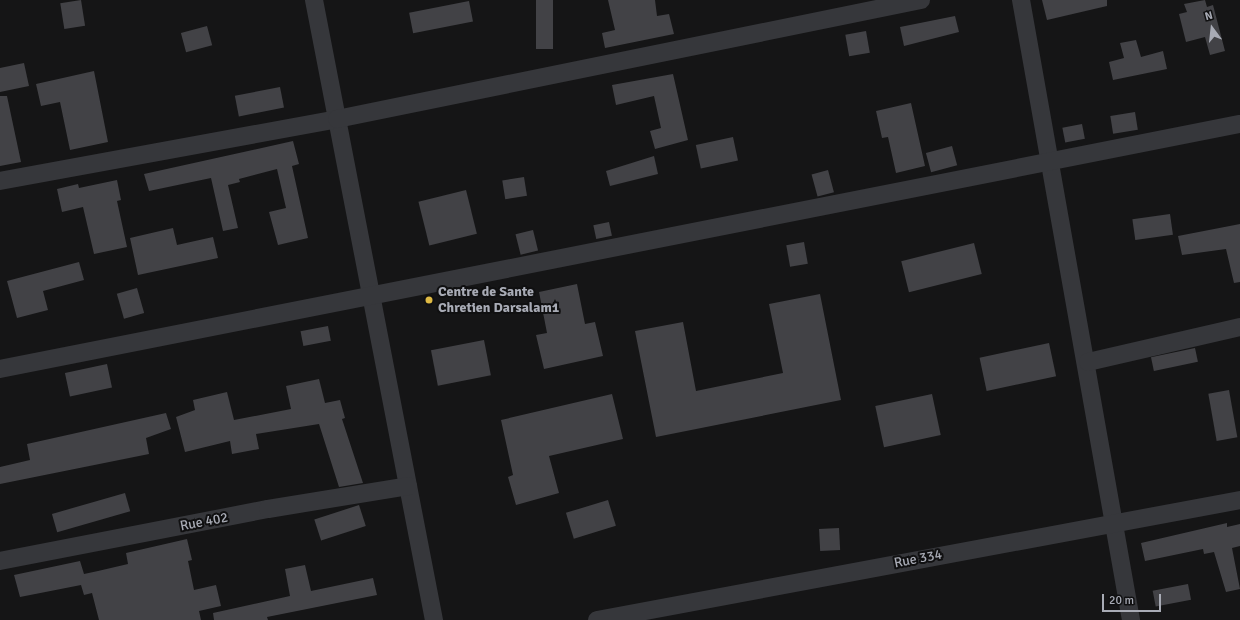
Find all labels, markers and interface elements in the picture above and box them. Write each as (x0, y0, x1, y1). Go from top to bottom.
north arrow (1192, 8, 1232, 48)
text: N (1203, 9, 1214, 23)
place label: Centre de Sante Chretien Darsalam1 (438, 284, 559, 316)
marker: Centre de Sante Chretien Darsalam1 (423, 294, 435, 306)
street label: Rue 402 (179, 509, 229, 535)
street label: Rue 334 (893, 546, 943, 572)
scale bar (1104, 586, 1163, 612)
text: 20 m (1109, 593, 1134, 608)

